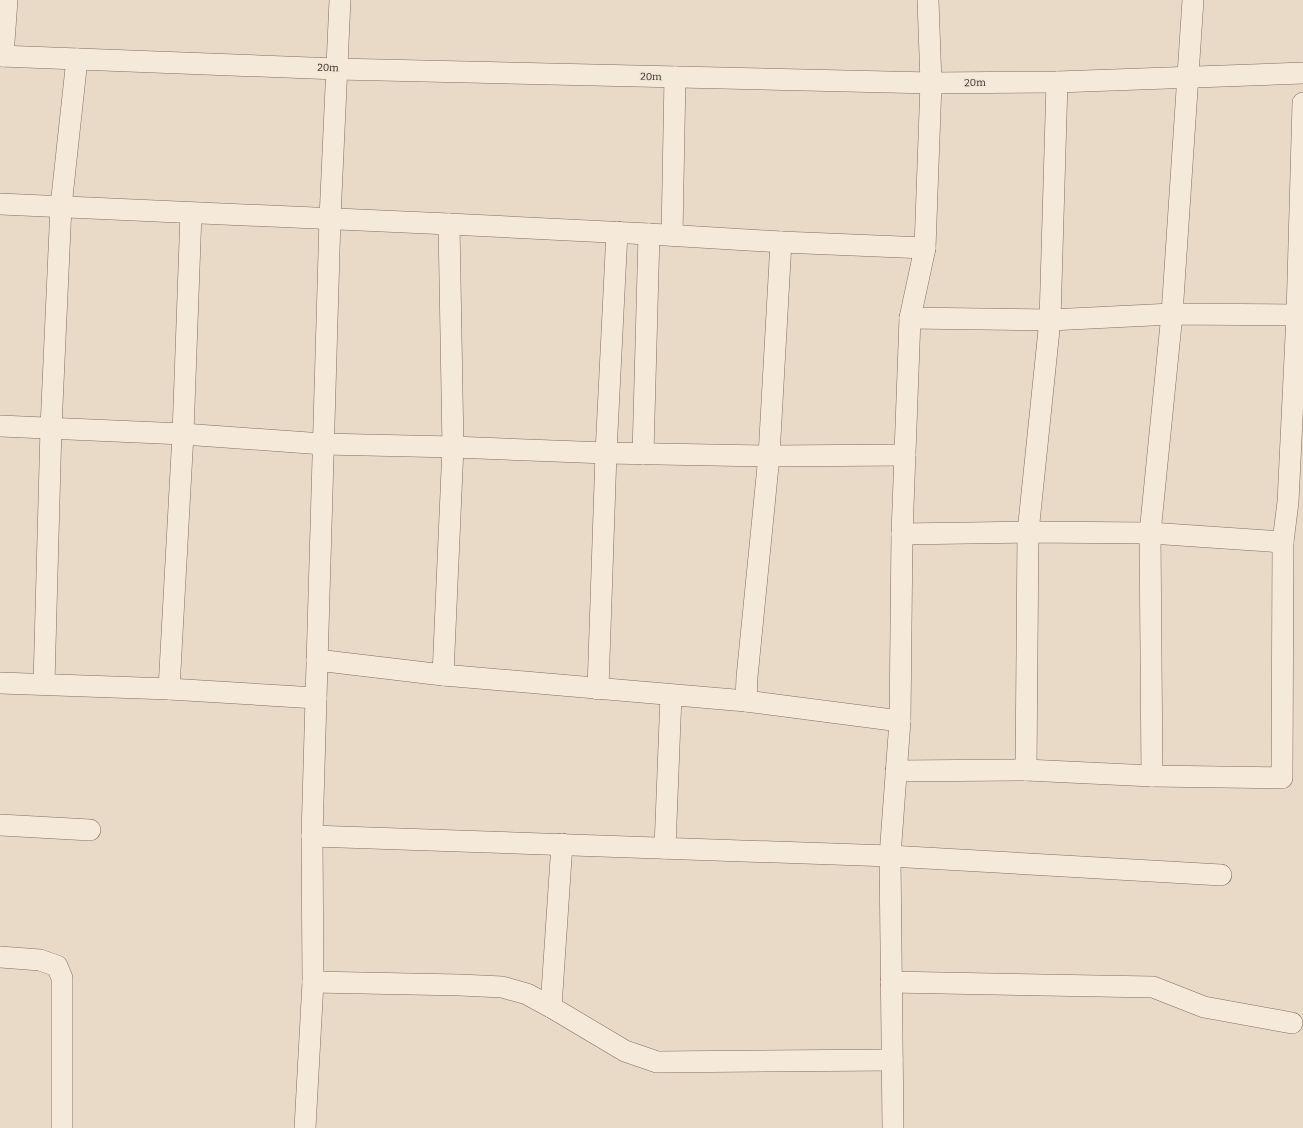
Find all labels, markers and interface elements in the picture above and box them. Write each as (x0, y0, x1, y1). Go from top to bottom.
street label: 20m (317, 62, 339, 74)
street label: 20m (640, 71, 662, 83)
street label: 20m (964, 77, 986, 89)

